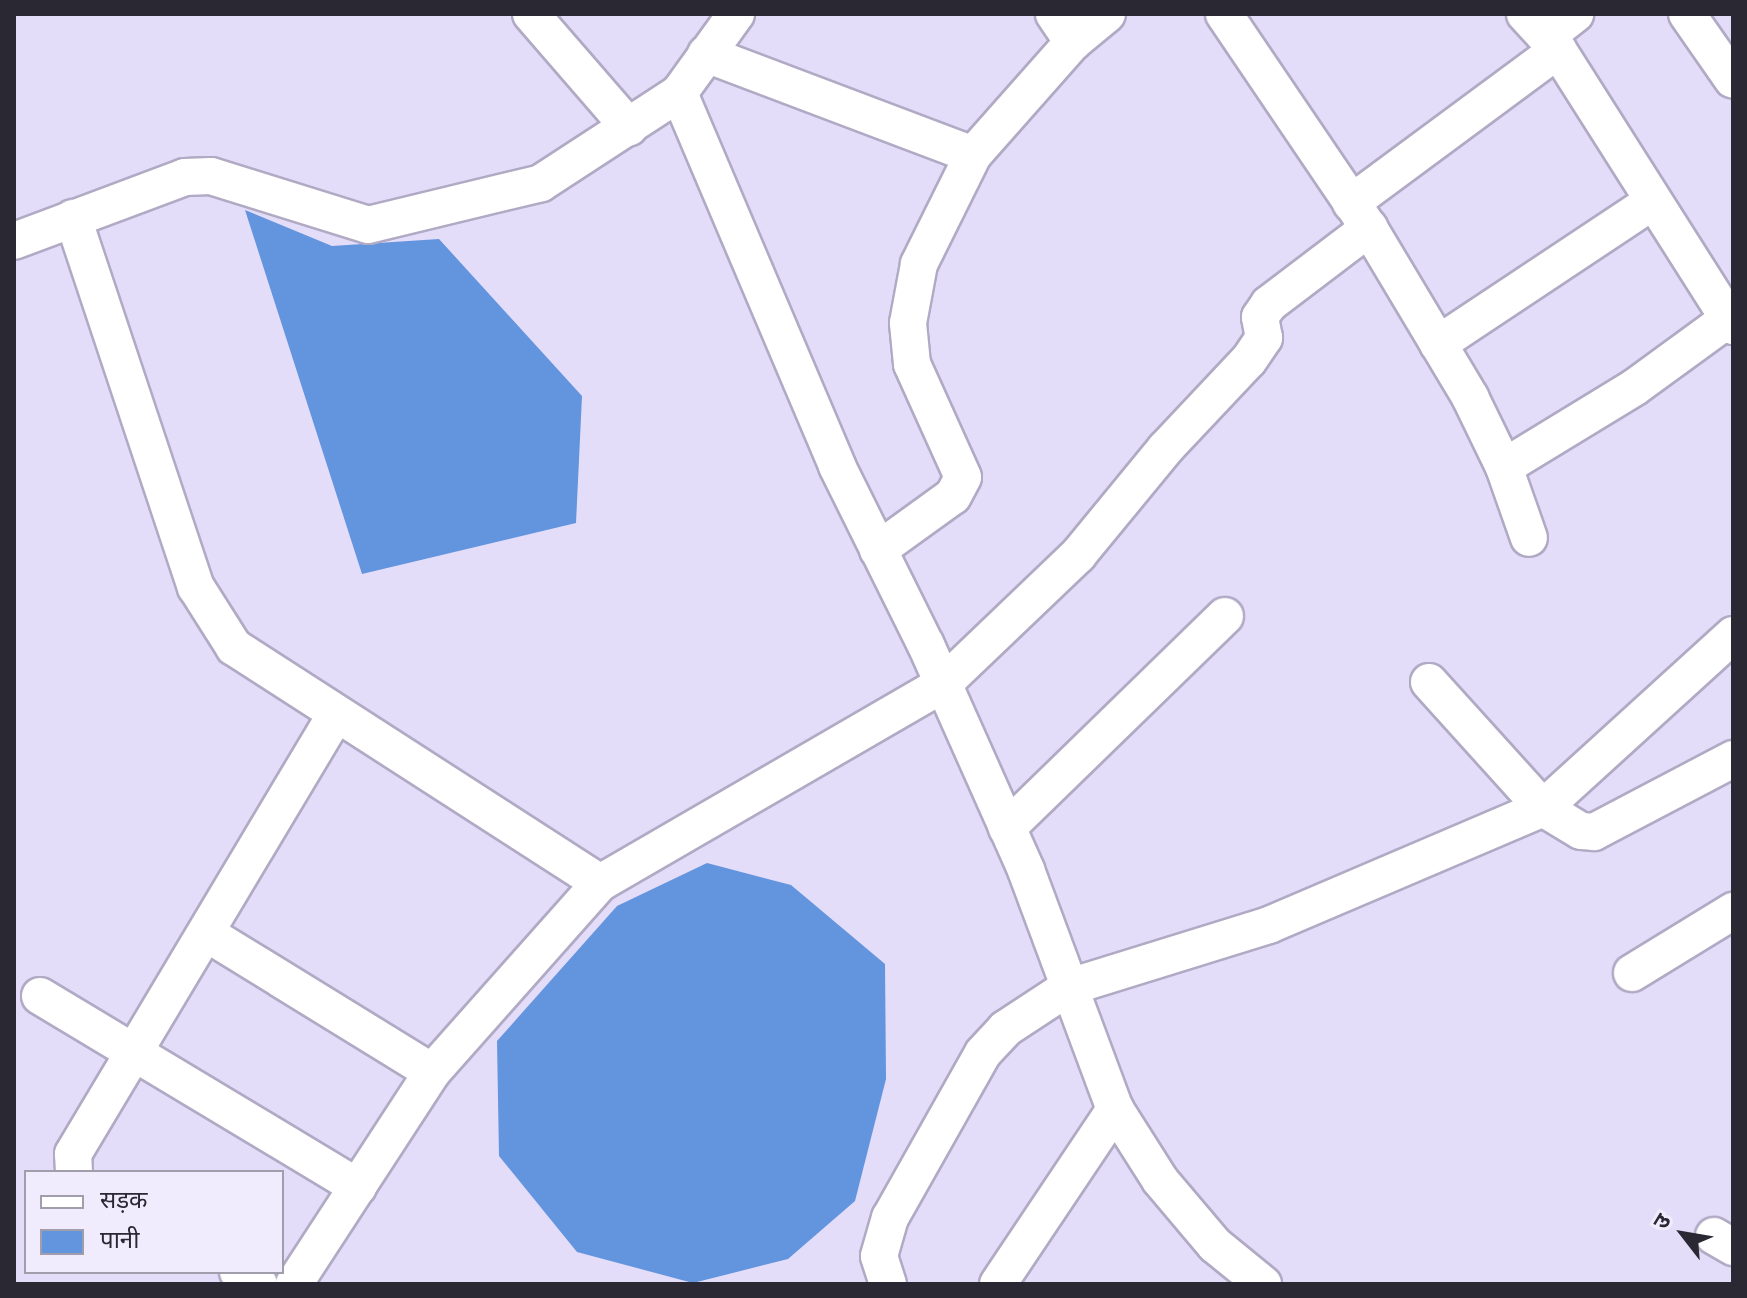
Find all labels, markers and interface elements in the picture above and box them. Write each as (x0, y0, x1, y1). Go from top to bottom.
legend (24, 1170, 284, 1274)
text: सड़क (100, 1186, 148, 1213)
north arrow (1643, 1194, 1723, 1274)
text: उ (1648, 1209, 1676, 1233)
text: पानी (100, 1226, 139, 1253)

